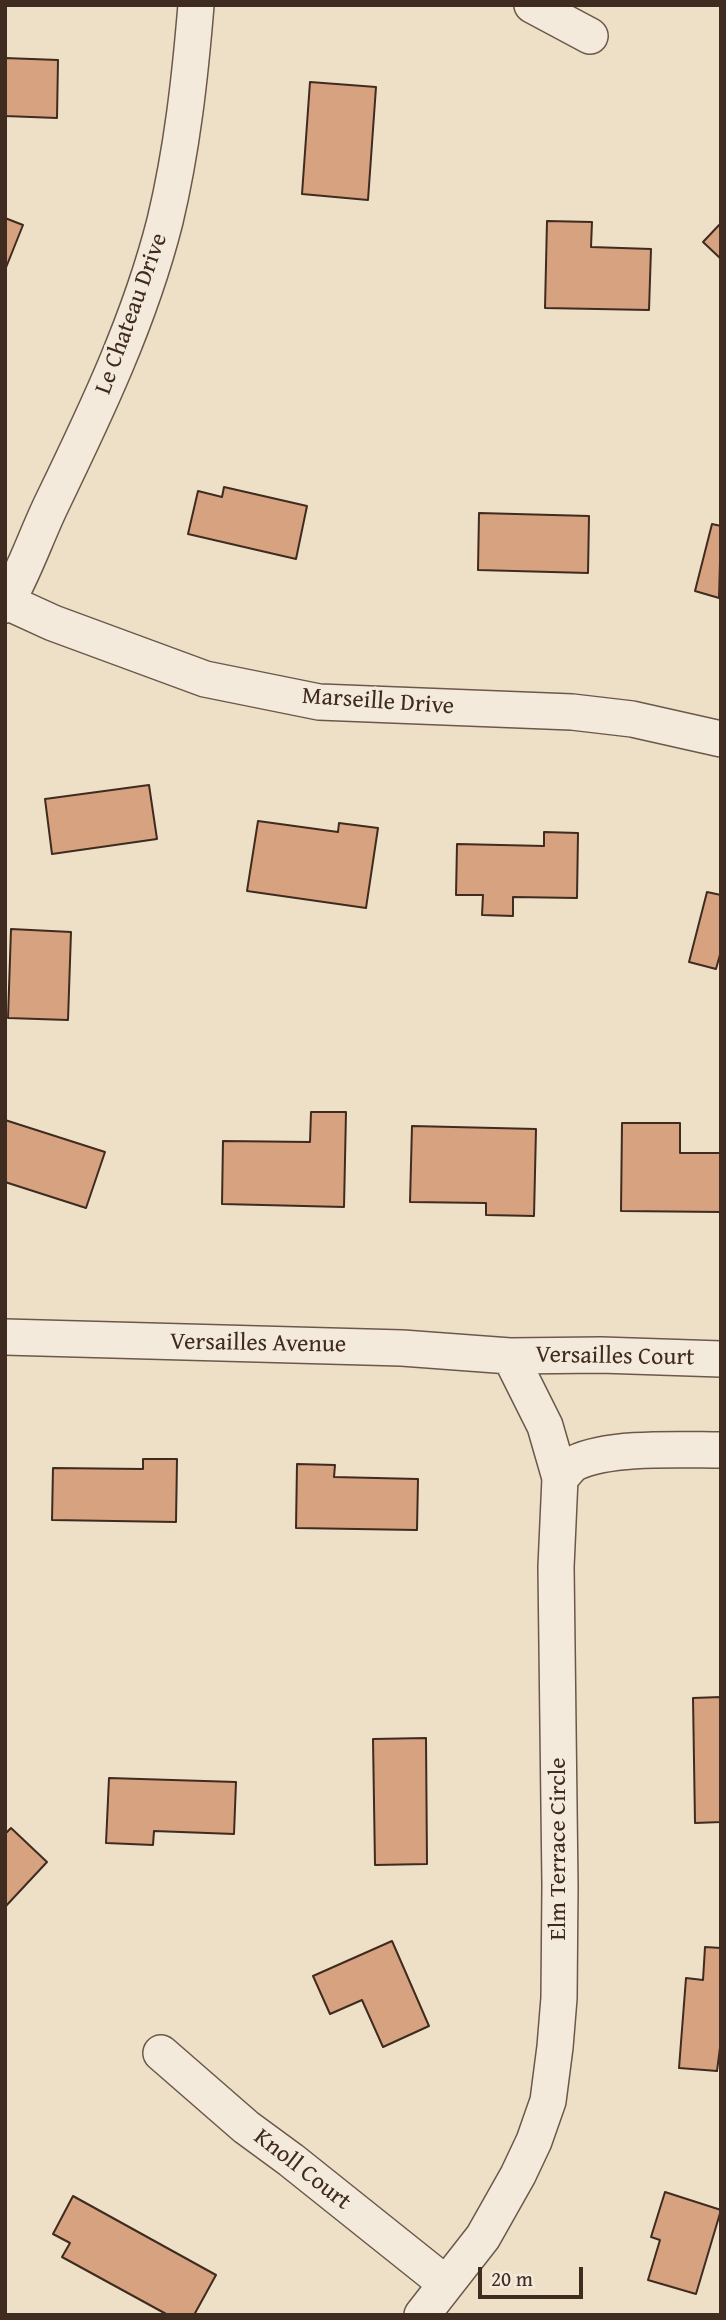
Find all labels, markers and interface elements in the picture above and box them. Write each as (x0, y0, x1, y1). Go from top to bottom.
street label: Le Chateau Drive (90, 230, 174, 398)
street label: Marseille Drive (301, 682, 455, 722)
street label: Versailles Avenue (170, 1328, 346, 1360)
street label: Versailles Court (535, 1341, 695, 1373)
street label: Elm Terrace Circle (545, 1757, 573, 1941)
street label: Knoll Court (248, 2123, 356, 2217)
scale bar (481, 2254, 586, 2298)
text: 20 m (491, 2263, 533, 2294)

